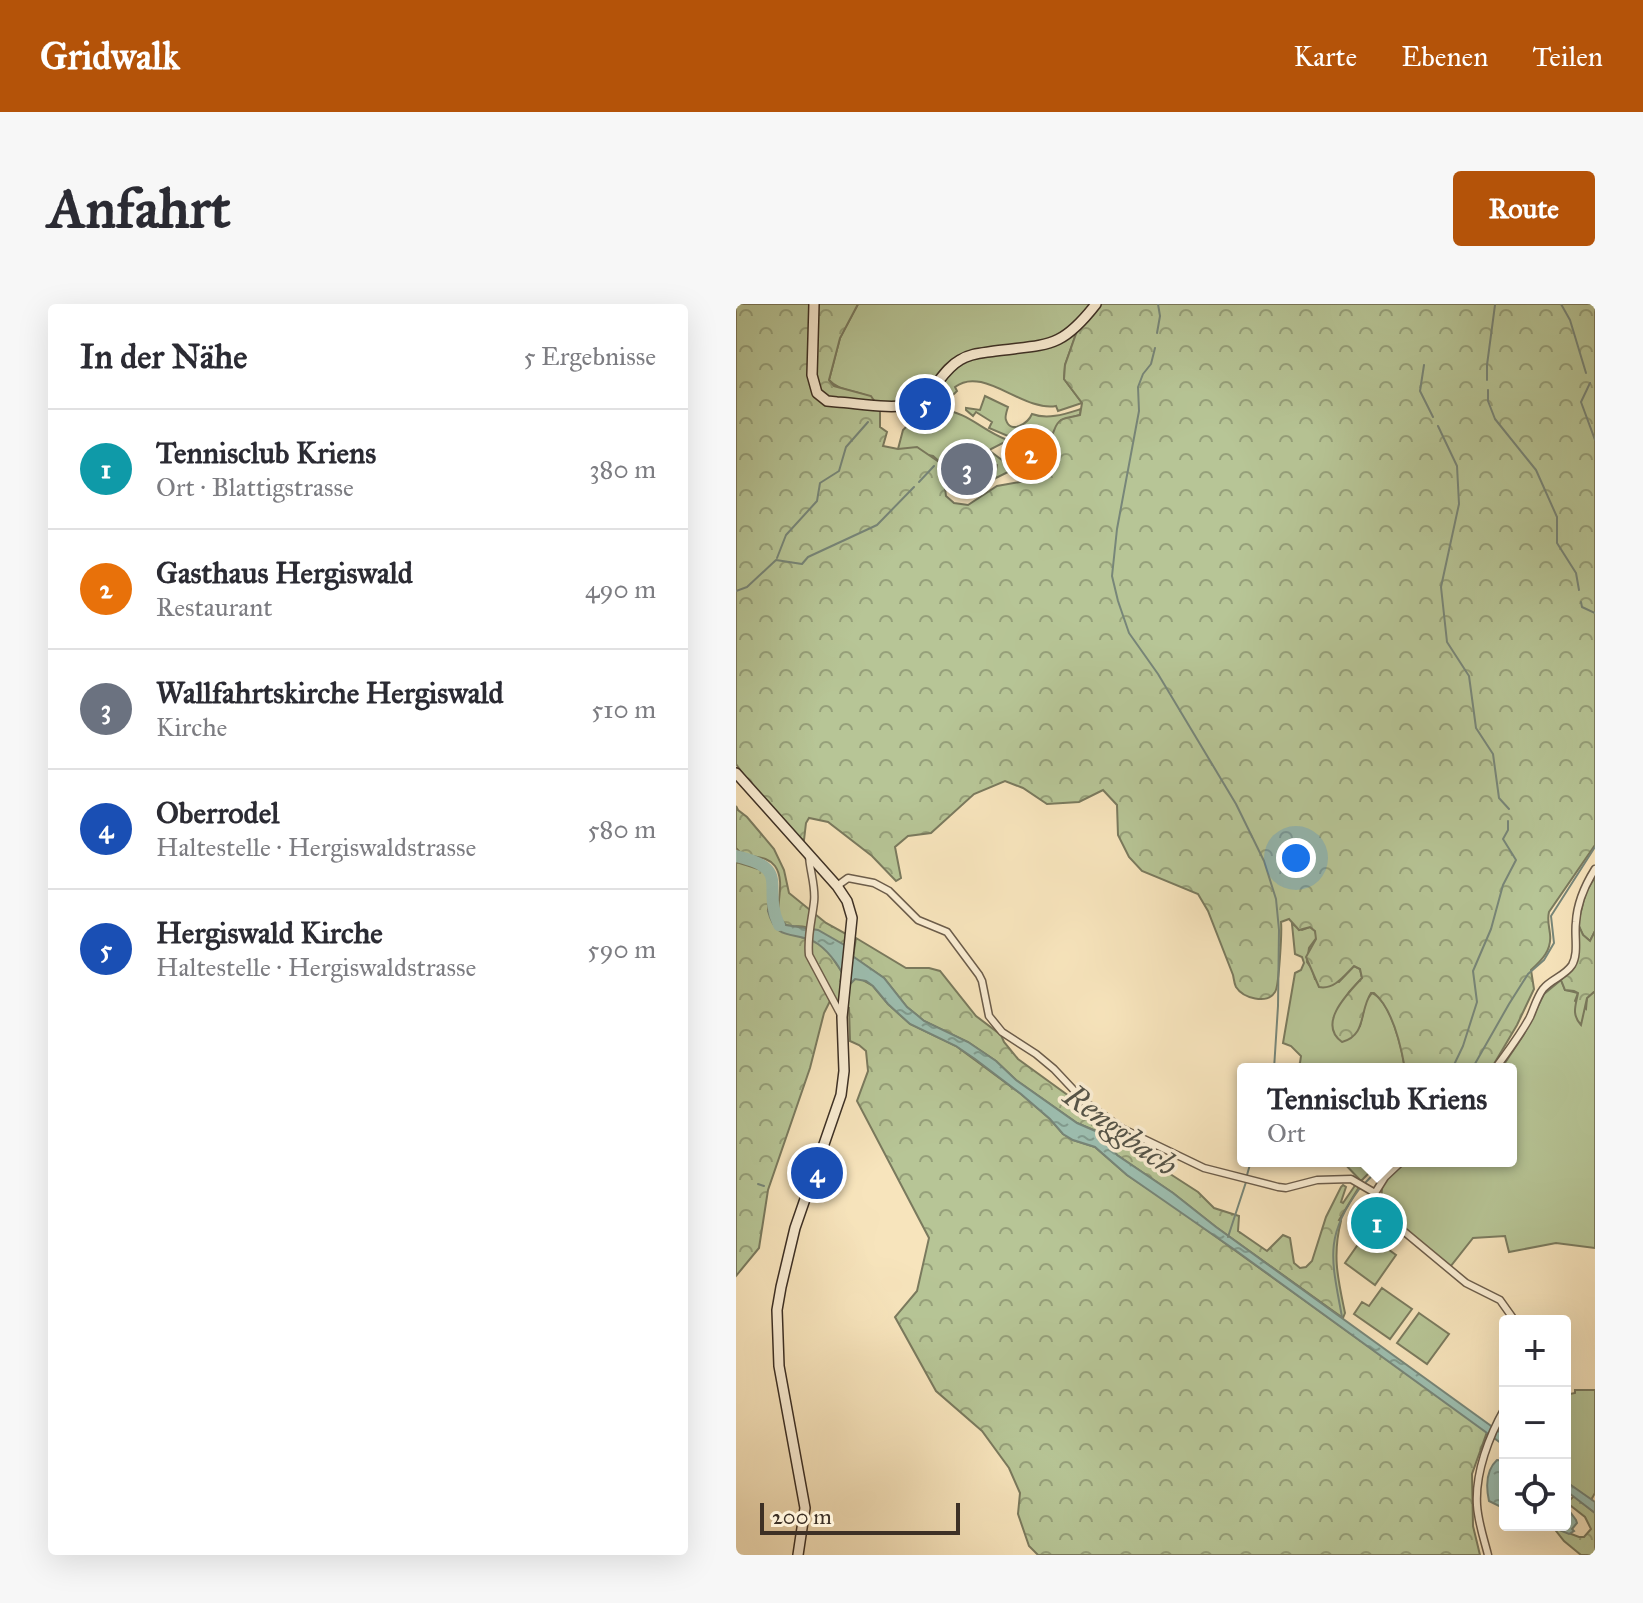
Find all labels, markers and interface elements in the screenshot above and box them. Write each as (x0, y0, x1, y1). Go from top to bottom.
text: Gridwalk (40, 33, 180, 79)
text: Karte (1293, 39, 1357, 74)
text: Ebenen (1401, 39, 1488, 74)
text: Teilen (1532, 39, 1603, 74)
button: Route (1453, 171, 1595, 246)
text: Anfahrt (48, 174, 231, 242)
text: In der Nähe (80, 336, 247, 377)
text: 5 Ergebnisse (523, 340, 656, 372)
pin: 5 (899, 374, 951, 434)
pin: 2 (1005, 424, 1057, 484)
text: Tennisclub Kriens (156, 435, 376, 471)
pin: 3 (941, 439, 993, 499)
text: 1 (101, 453, 111, 485)
text: 380 m (589, 453, 656, 485)
text: Ort · Blattigstrasse (156, 471, 354, 503)
text: Gasthaus Hergiswald (156, 555, 413, 591)
text: 2 (100, 573, 112, 605)
text: 490 m (585, 573, 656, 605)
text: Restaurant (156, 591, 272, 623)
text: Wallfahrtskirche Hergiswald (156, 675, 504, 711)
text: 3 (101, 693, 111, 725)
text: 510 m (591, 693, 656, 725)
text: Kirche (156, 711, 227, 743)
text: Oberrodel (156, 795, 279, 831)
text: 4 (99, 813, 113, 845)
text: 580 m (588, 813, 656, 845)
text: Haltestelle · Hergiswaldstrasse (156, 831, 476, 863)
your location (1276, 838, 1316, 878)
text: Hergiswald Kirche (156, 915, 383, 951)
text: 5 (100, 933, 112, 965)
text: 590 m (587, 933, 656, 965)
text: Haltestelle · Hergiswaldstrasse (156, 951, 476, 983)
popup (1237, 1063, 1517, 1167)
water label: Renggbach (1056, 1076, 1185, 1185)
text: Tennisclub Kriens (1267, 1081, 1487, 1117)
text: Ort (1267, 1117, 1306, 1149)
pin: 4 (791, 1143, 843, 1203)
pin: 1 (1351, 1193, 1403, 1253)
map controls (1499, 1315, 1571, 1531)
button: + (1499, 1315, 1571, 1387)
button: − (1499, 1387, 1571, 1459)
button: locate (1499, 1459, 1571, 1531)
scale bar (760, 1499, 960, 1535)
text: 200 m (772, 1503, 832, 1530)

